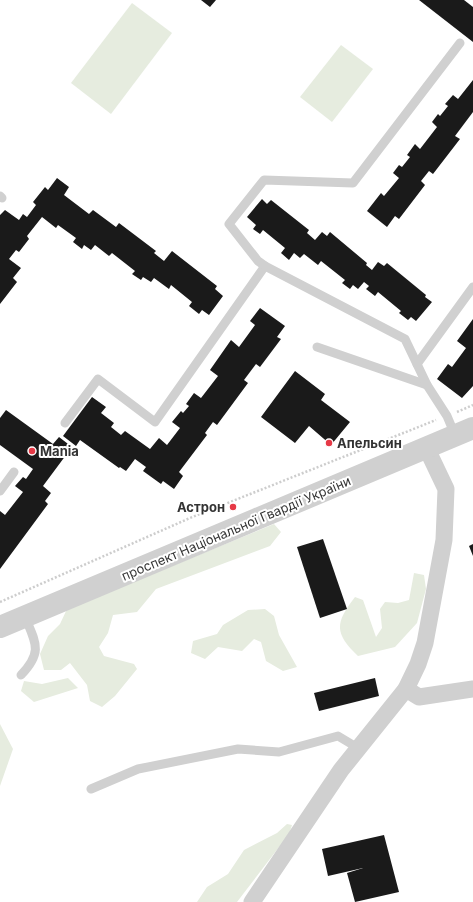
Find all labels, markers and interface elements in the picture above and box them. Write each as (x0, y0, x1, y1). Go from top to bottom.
place label: Апельсин (337, 435, 402, 451)
marker: Апельсин (324, 438, 334, 448)
place label: Mania (40, 443, 79, 459)
marker: Mania (27, 446, 37, 456)
street label: проспект Національної Гвардії України (119, 472, 353, 584)
place label: Астрон (177, 499, 225, 515)
marker: Астрон (228, 502, 238, 512)

